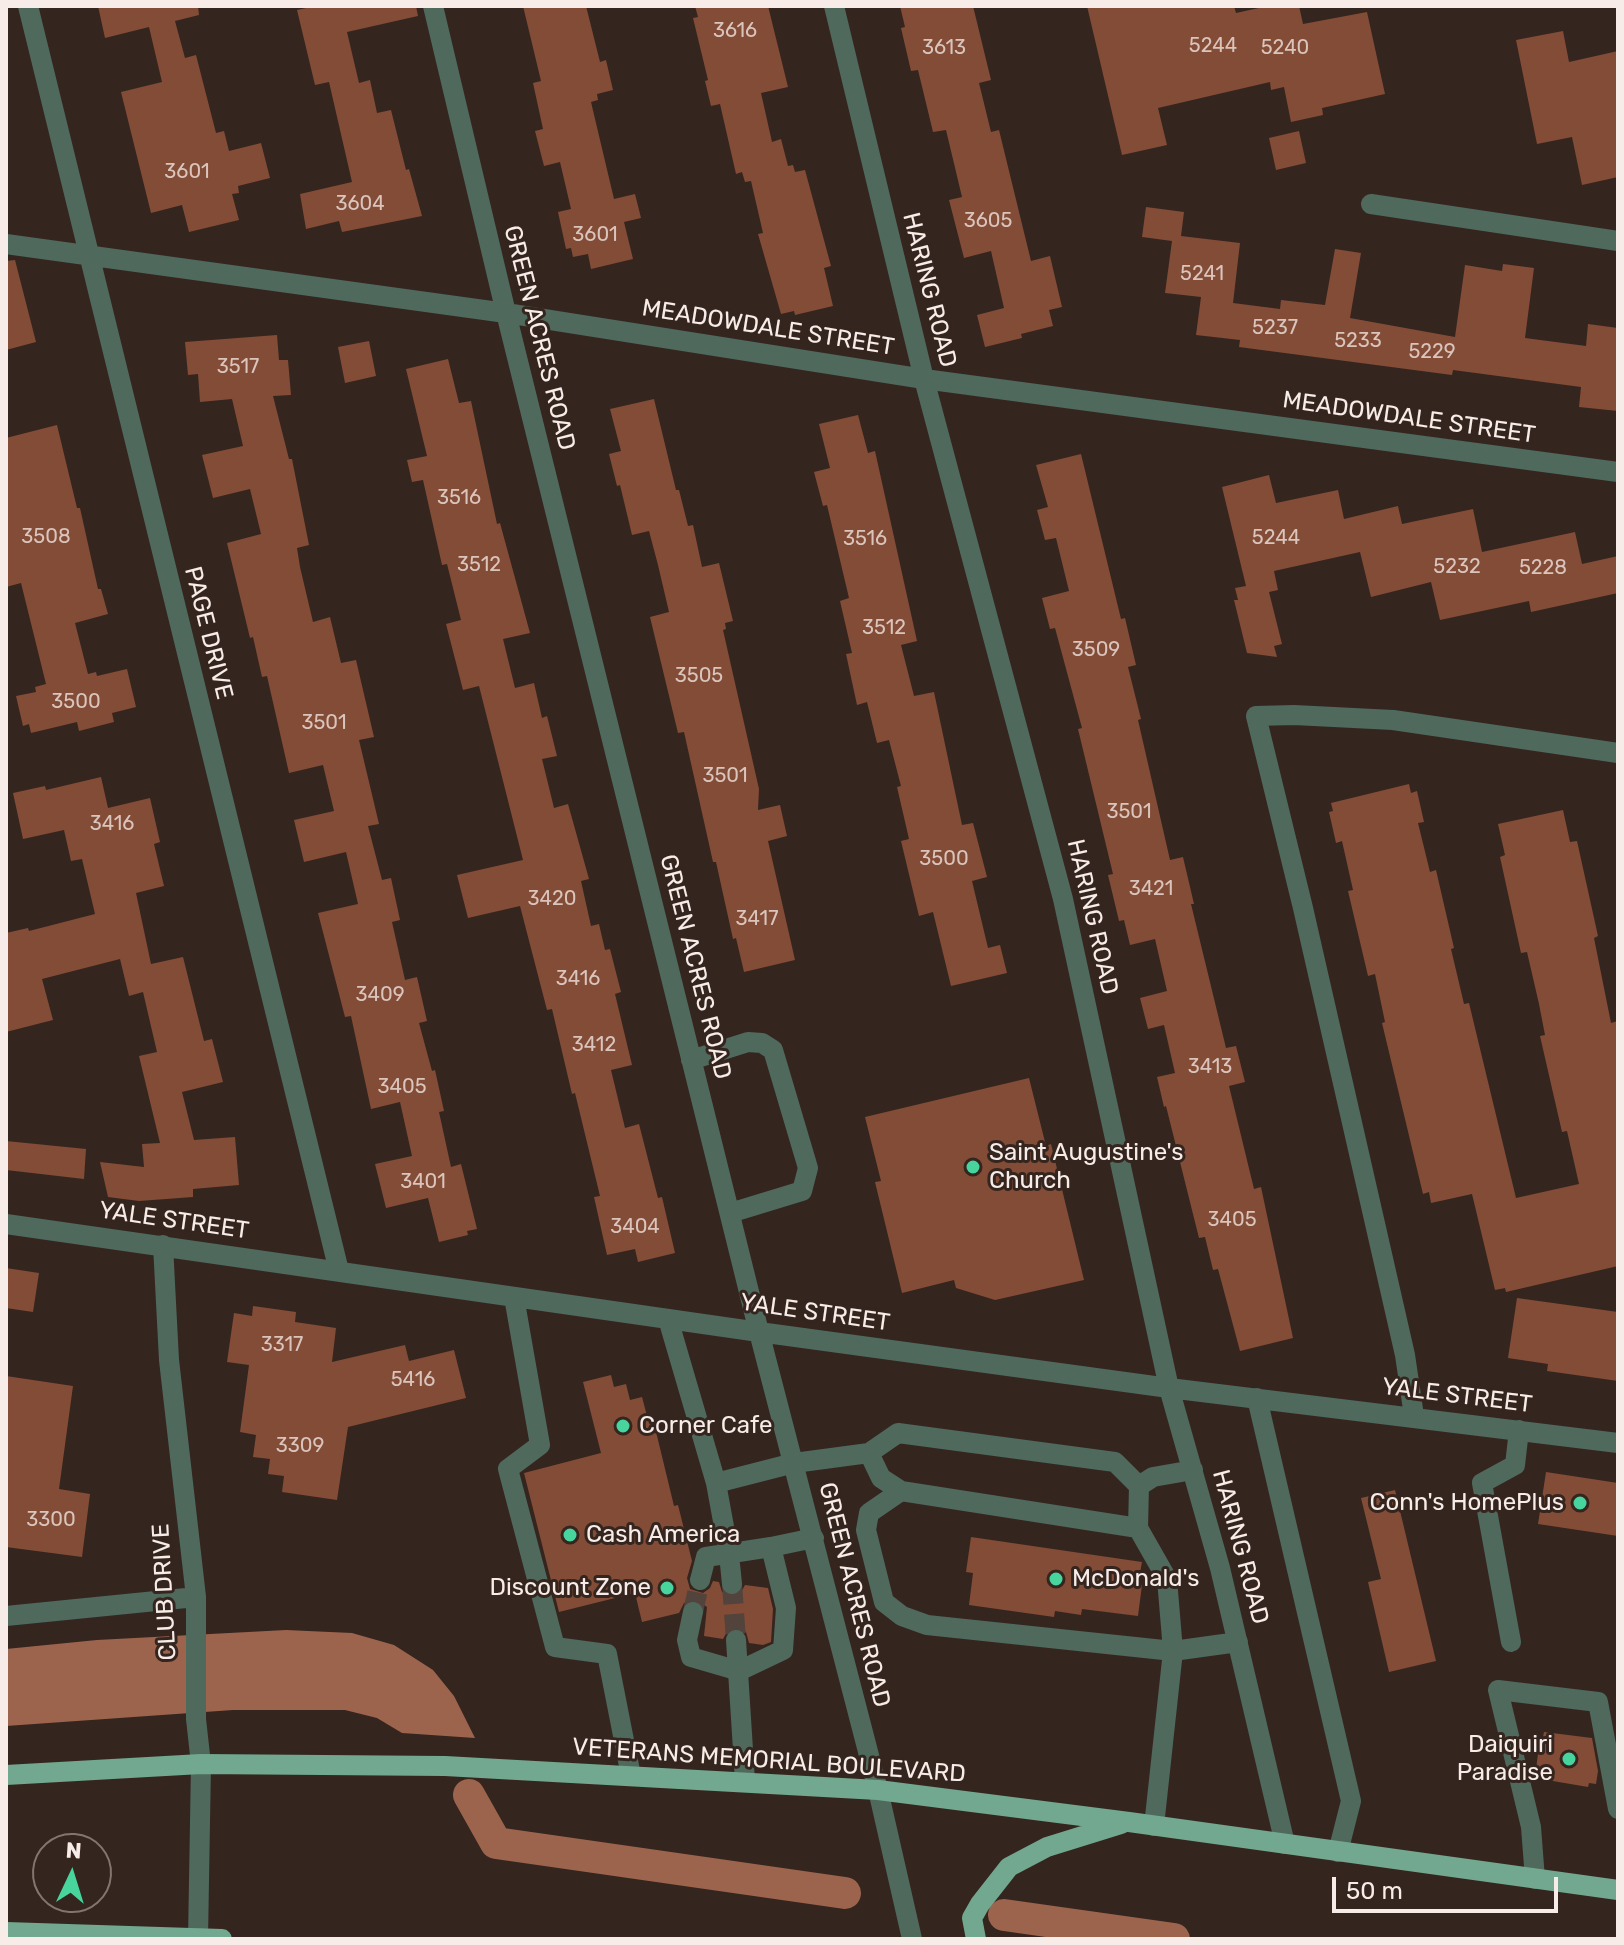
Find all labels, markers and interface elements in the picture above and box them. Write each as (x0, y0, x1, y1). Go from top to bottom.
house number: 3616 (713, 19, 757, 43)
house number: 5244 (1189, 34, 1237, 58)
house number: 3613 (922, 36, 966, 60)
house number: 5240 (1261, 36, 1309, 60)
house number: 3601 (164, 160, 210, 184)
house number: 3604 (335, 192, 385, 216)
house number: 3605 (964, 209, 1012, 233)
street label: HARING ROAD (896, 210, 962, 370)
street label: GREEN ACRES ROAD (497, 223, 581, 453)
house number: 3601 (572, 223, 618, 247)
house number: 5241 (1180, 262, 1224, 286)
street label: MEADOWDALE STREET (640, 294, 896, 362)
house number: 5237 (1252, 316, 1298, 340)
house number: 5233 (1334, 329, 1382, 353)
house number: 5229 (1408, 340, 1456, 364)
house number: 3517 (217, 355, 259, 379)
street label: MEADOWDALE STREET (1281, 386, 1537, 450)
house number: 3516 (437, 486, 481, 510)
house number: 3508 (21, 525, 71, 549)
house number: 5244 (1252, 526, 1300, 550)
house number: 3516 (843, 527, 887, 551)
house number: 3512 (457, 553, 501, 577)
house number: 5232 (1433, 555, 1481, 579)
house number: 5228 (1519, 556, 1567, 580)
street label: PAGE DRIVE (178, 564, 238, 702)
house number: 3512 (862, 616, 906, 640)
house number: 3509 (1072, 638, 1120, 662)
house number: 3505 (675, 664, 723, 688)
house number: 3500 (51, 690, 101, 714)
house number: 3501 (301, 711, 347, 735)
house number: 3501 (702, 764, 748, 788)
house number: 3501 (1106, 800, 1152, 824)
house number: 3416 (90, 812, 134, 836)
street label: HARING ROAD (1060, 836, 1124, 998)
house number: 3500 (919, 847, 969, 871)
street label: GREEN ACRES ROAD (653, 852, 737, 1082)
house number: 3421 (1129, 877, 1173, 901)
house number: 3420 (528, 887, 576, 911)
house number: 3417 (736, 907, 778, 931)
house number: 3416 (556, 967, 600, 991)
house number: 3409 (356, 983, 404, 1007)
house number: 3412 (572, 1033, 616, 1057)
house number: 3413 (1188, 1055, 1232, 1079)
house number: 3405 (377, 1075, 427, 1099)
place label: Saint Augustine's Church (989, 1139, 1183, 1195)
marker: Saint Augustine's Church (964, 1158, 982, 1176)
house number: 3401 (400, 1170, 446, 1194)
street label: YALE STREET (97, 1196, 251, 1246)
house number: 3405 (1207, 1208, 1257, 1232)
house number: 3404 (610, 1215, 660, 1239)
street label: YALE STREET (738, 1288, 892, 1338)
house number: 3317 (261, 1333, 303, 1357)
house number: 5416 (391, 1368, 435, 1392)
street label: YALE STREET (1380, 1372, 1534, 1420)
place label: Corner Cafe (639, 1412, 772, 1440)
marker: Corner Cafe (614, 1417, 632, 1435)
house number: 3309 (276, 1434, 324, 1458)
street label: HARING ROAD (1206, 1467, 1274, 1627)
street label: GREEN ACRES ROAD (812, 1480, 896, 1710)
place label: Conn's HomePlus (1369, 1489, 1564, 1517)
marker: Conn's HomePlus (1571, 1494, 1589, 1512)
house number: 3300 (26, 1508, 76, 1532)
place label: Cash America (586, 1521, 740, 1549)
street label: CLUB DRIVE (147, 1523, 183, 1661)
marker: Cash America (561, 1526, 579, 1544)
place label: McDonald's (1072, 1565, 1199, 1593)
marker: McDonald's (1047, 1570, 1065, 1588)
place label: Discount Zone (490, 1574, 651, 1602)
marker: Discount Zone (658, 1579, 676, 1597)
place label: Daiquiri Paradise (1457, 1731, 1553, 1787)
street label: VETERANS MEMORIAL BOULEVARD (571, 1733, 967, 1789)
marker: Daiquiri Paradise (1560, 1750, 1578, 1768)
north arrow (32, 1833, 112, 1913)
text: N (65, 1837, 82, 1865)
scale bar (1336, 1861, 1562, 1911)
text: 50 m (1346, 1877, 1403, 1905)

